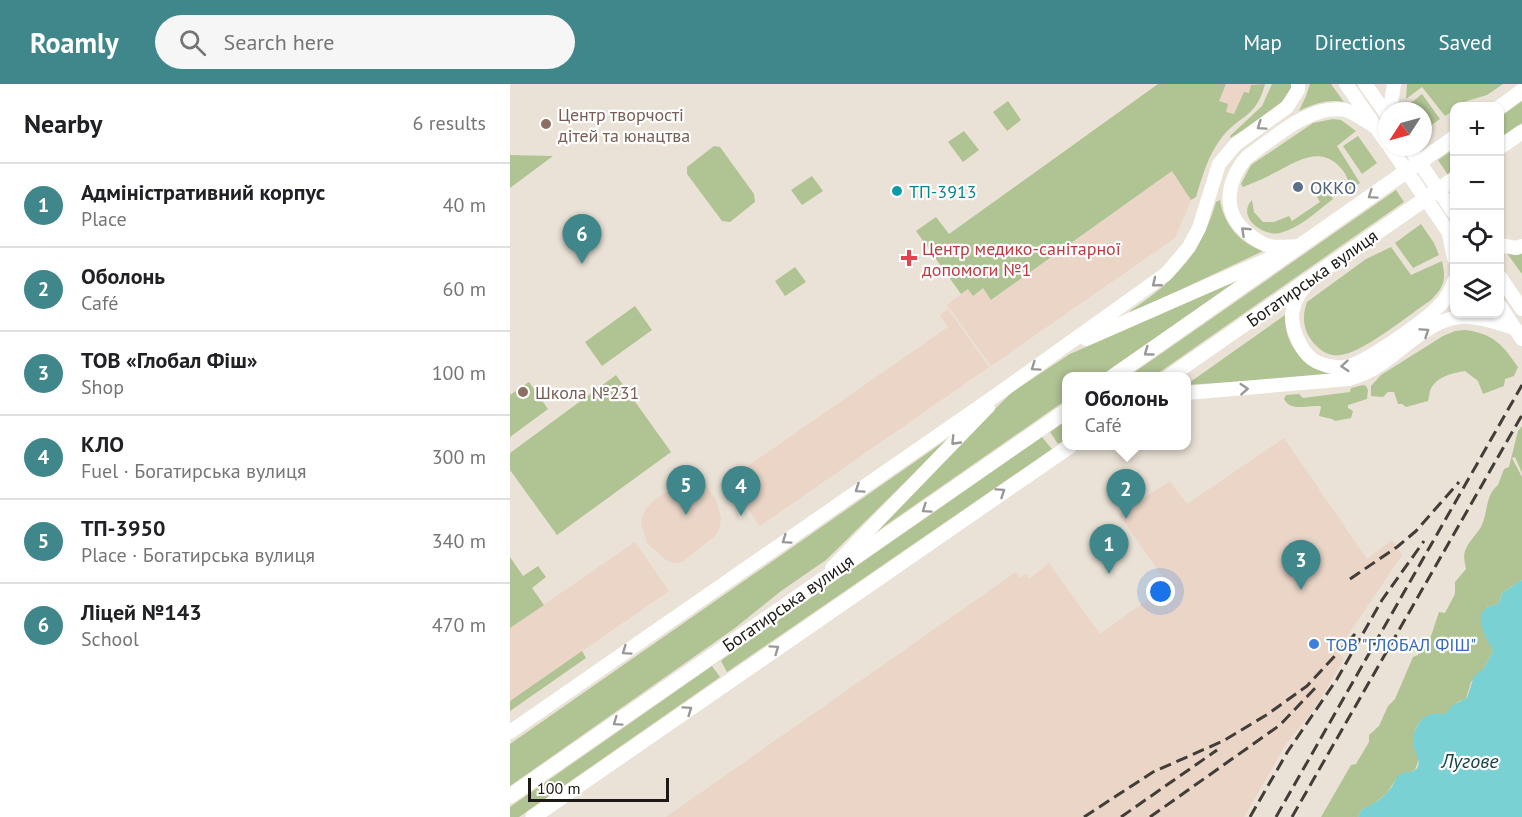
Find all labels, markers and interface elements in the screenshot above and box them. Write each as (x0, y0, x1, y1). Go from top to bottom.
search box (155, 15, 575, 69)
text: Roamly (30, 24, 119, 61)
icon: search (176, 26, 209, 59)
text: Search here (224, 28, 335, 56)
text: Map (1243, 29, 1282, 56)
text: Directions (1315, 29, 1406, 56)
text: Saved (1439, 29, 1492, 56)
north arrow (1378, 102, 1432, 156)
map controls (1450, 102, 1504, 318)
button: + (1450, 102, 1504, 156)
place label: Центр творчості дітей та юнацтва (558, 103, 690, 147)
text: Nearby (24, 107, 102, 140)
text: 6 results (413, 110, 486, 136)
marker: Центр творчості дітей та юнацтва (539, 117, 553, 131)
one-way arrow (1257, 119, 1268, 130)
button: − (1450, 156, 1504, 210)
place label: ОККО (1310, 176, 1356, 199)
text: Адміністративний корпус (81, 178, 325, 206)
place label: ТП-3913 (909, 180, 977, 203)
marker: ОККО (1291, 180, 1305, 194)
marker: ТП-3913 (890, 184, 904, 198)
one-way arrow (1368, 188, 1379, 199)
text: 1 (38, 192, 49, 218)
text: 40 m (443, 192, 486, 218)
text: Place (81, 206, 127, 232)
button: locate (1450, 210, 1504, 264)
pin: 6 (562, 214, 602, 264)
street label: Богатирська вулиця (1242, 224, 1382, 332)
one-way arrow (1241, 227, 1252, 238)
place label: Центр медико-санітарної допомоги №1 (922, 237, 1121, 281)
marker: Центр медико-санітарної допомоги №1 (900, 249, 918, 267)
text: Оболонь (81, 262, 165, 290)
button: layers (1450, 264, 1504, 318)
one-way arrow (1151, 275, 1162, 286)
text: 2 (38, 276, 49, 302)
text: 60 m (443, 276, 486, 302)
text: Café (81, 290, 118, 316)
one-way arrow (1418, 328, 1429, 339)
one-way arrow (1143, 345, 1154, 356)
text: ТОВ «Глобал Фіш» (81, 346, 258, 374)
one-way arrow (1340, 359, 1349, 372)
text: 3 (38, 360, 49, 386)
text: 100 m (432, 360, 486, 386)
one-way arrow (1031, 360, 1041, 372)
popup (1062, 372, 1191, 450)
text: Shop (81, 374, 124, 400)
place label: Школа №231 (535, 381, 639, 404)
one-way arrow (1240, 383, 1249, 396)
text: Оболонь (1084, 384, 1169, 412)
marker: Школа №231 (516, 385, 530, 399)
text: Café (1084, 412, 1122, 438)
text: КЛО (81, 430, 124, 458)
one-way arrow (952, 434, 963, 445)
text: 4 (38, 444, 49, 470)
text: 300 m (432, 444, 486, 470)
text: Fuel · Богатирська вулиця (81, 458, 306, 484)
pin: 5 (666, 466, 705, 515)
pin: 4 (722, 466, 760, 516)
pin: 2 (1106, 470, 1146, 519)
one-way arrow (855, 482, 866, 493)
one-way arrow (995, 488, 1006, 499)
one-way arrow (922, 502, 933, 513)
text: ТП-3950 (81, 514, 165, 542)
pin: 1 (1090, 524, 1128, 574)
text: 5 (38, 528, 49, 554)
text: 340 m (432, 528, 486, 554)
one-way arrow (782, 533, 793, 544)
pin: 3 (1282, 540, 1320, 590)
text: Place · Богатирська вулиця (81, 542, 315, 568)
street label: Богатирська вулиця (718, 549, 858, 657)
your location (1146, 577, 1175, 606)
text: Ліцей №143 (81, 598, 202, 626)
text: 6 (38, 612, 49, 638)
text: 470 m (432, 612, 486, 638)
text: School (81, 626, 139, 652)
place label: ТОВ "ГЛОБАЛ ФІШ" (1326, 633, 1476, 656)
marker: ТОВ "ГЛОБАЛ ФІШ" (1307, 637, 1321, 651)
one-way arrow (621, 644, 632, 655)
one-way arrow (769, 645, 780, 656)
one-way arrow (681, 706, 692, 717)
one-way arrow (613, 714, 624, 725)
water label: Лугове (1440, 748, 1499, 774)
scale bar (528, 775, 669, 802)
text: 100 m (537, 778, 580, 798)

